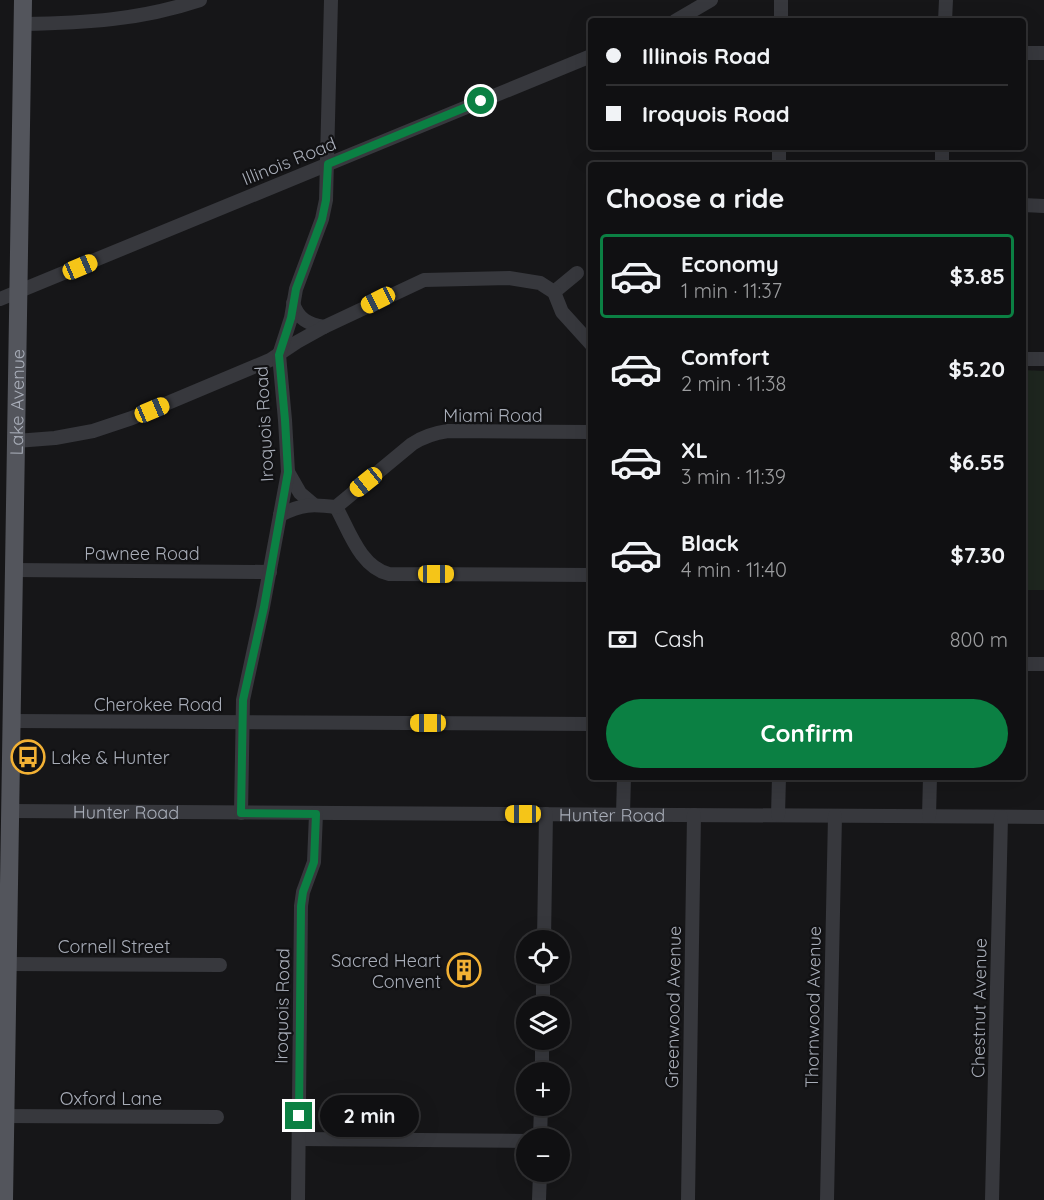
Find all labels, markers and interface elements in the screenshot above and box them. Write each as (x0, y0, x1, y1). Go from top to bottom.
text: Illinois Road (642, 42, 770, 70)
route start (467, 87, 494, 114)
text: Iroquois Road (642, 100, 790, 128)
street label: Illinois Road (238, 132, 340, 190)
text: Choose a ride (606, 181, 784, 215)
icon: car (609, 249, 663, 303)
text: Economy (681, 250, 779, 278)
car (60, 252, 100, 282)
text: $3.85 (950, 262, 1005, 290)
text: 1 min · 11:37 (681, 278, 782, 303)
car (358, 284, 398, 316)
icon: car (609, 342, 663, 396)
text: Comfort (681, 343, 770, 371)
street label: Lake Avenue (4, 349, 29, 455)
text: $5.20 (949, 355, 1005, 383)
street label: Iroquois Road (249, 366, 279, 482)
text: 2 min · 11:38 (681, 371, 786, 396)
car (132, 395, 172, 425)
street label: Miami Road (443, 404, 543, 427)
icon: car (609, 435, 663, 489)
text: XL (681, 436, 708, 464)
text: $6.55 (949, 448, 1005, 476)
car (346, 464, 386, 500)
text: 3 min · 11:39 (681, 464, 786, 489)
icon: car (609, 528, 663, 582)
text: Black (681, 529, 739, 557)
text: $7.30 (951, 541, 1005, 569)
street label: Pawnee Road (84, 542, 200, 565)
text: 4 min · 11:40 (681, 557, 787, 582)
car (418, 565, 454, 583)
icon: cash (606, 623, 639, 656)
text: Cash (654, 625, 705, 653)
text: 800 m (950, 627, 1008, 652)
street label: Cherokee Road (94, 693, 222, 716)
button: Confirm (606, 699, 1008, 768)
car (410, 714, 446, 732)
bus stop icon: Lake & Hunter (10, 739, 46, 775)
place label: Lake & Hunter (51, 746, 170, 769)
street label: Hunter Road (73, 800, 179, 823)
street label: Hunter Road (559, 803, 665, 826)
car (505, 805, 541, 823)
street label: Greenwood Avenue (660, 926, 686, 1088)
street label: Thornwood Avenue (800, 926, 826, 1088)
map controls (516, 930, 570, 1182)
button: locate (516, 930, 570, 984)
street label: Cornell Street (58, 935, 170, 958)
street label: Chestnut Avenue (966, 938, 992, 1078)
street label: Iroquois Road (269, 948, 295, 1064)
place label: Sacred Heart Convent (331, 949, 441, 993)
building icon: Sacred Heart Convent (446, 952, 482, 988)
button: layers (516, 996, 570, 1050)
button: + (516, 1062, 570, 1116)
street label: Oxford Lane (60, 1087, 162, 1110)
callout: 2 min (320, 1095, 419, 1137)
route end (285, 1102, 312, 1129)
text: 2 min (343, 1103, 396, 1128)
button: − (516, 1128, 570, 1182)

